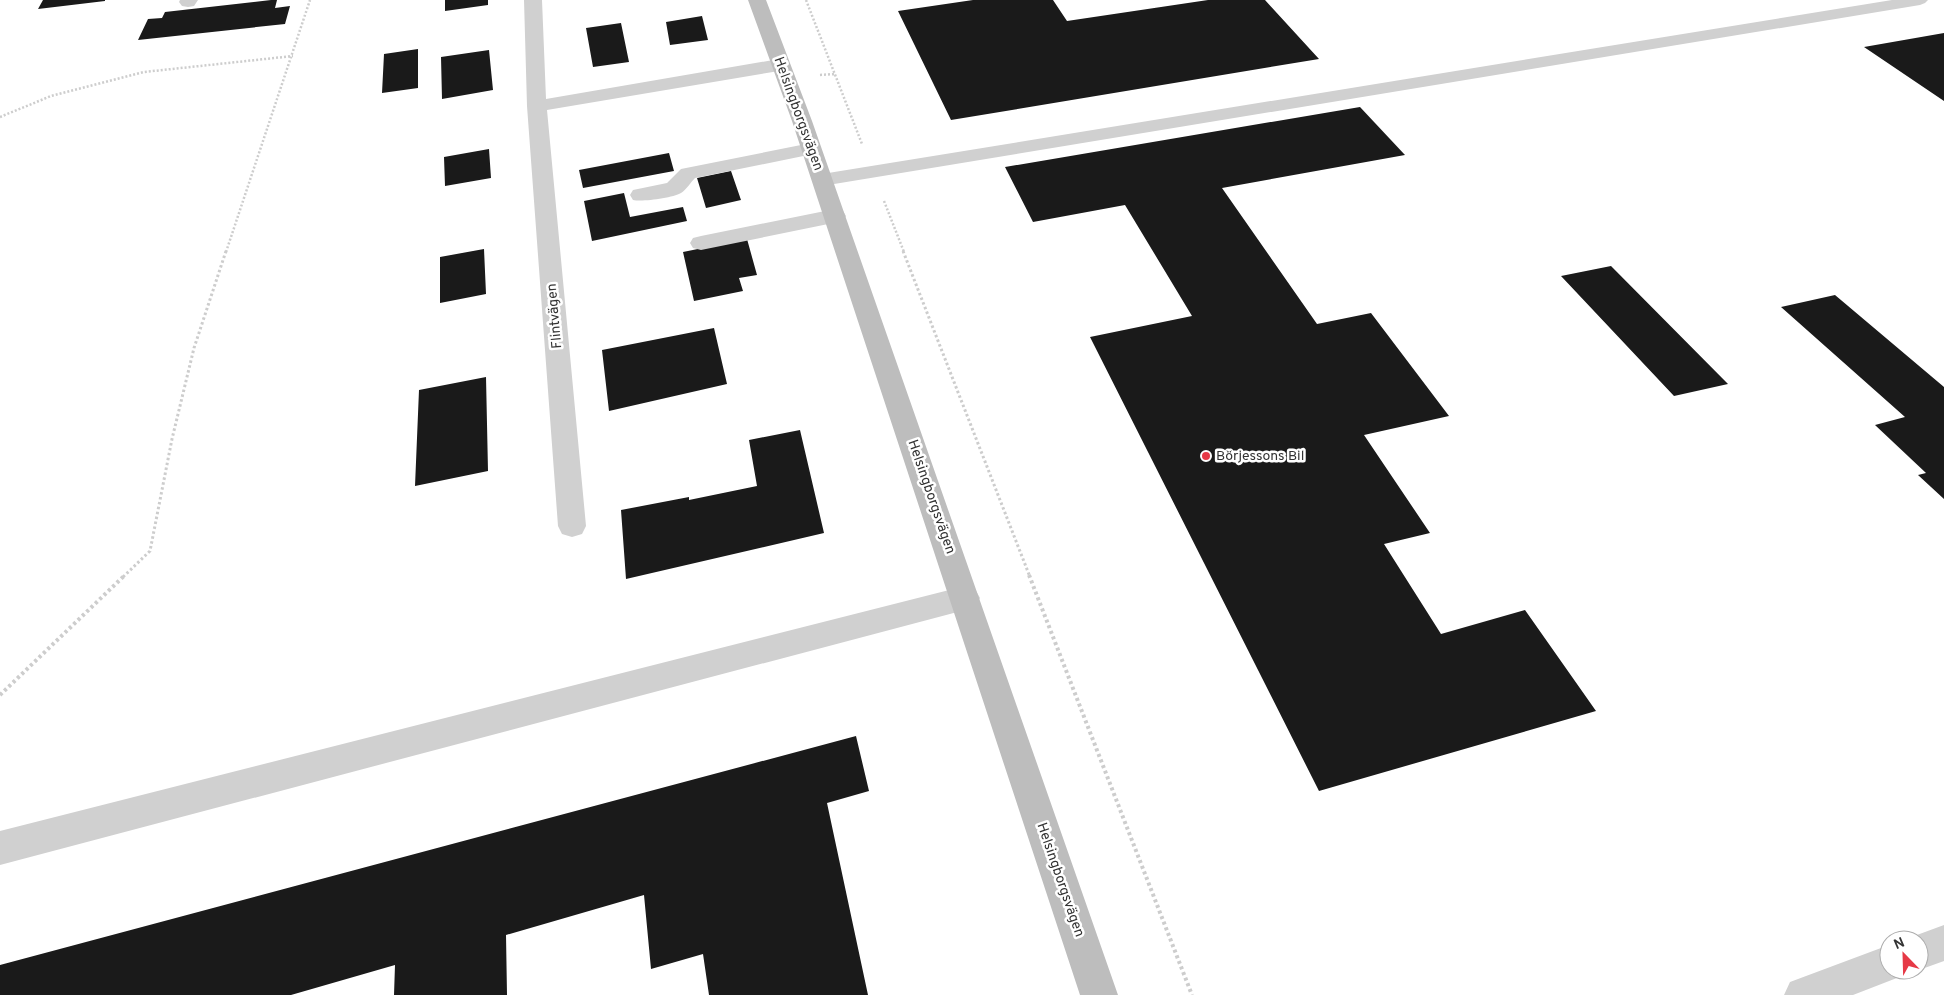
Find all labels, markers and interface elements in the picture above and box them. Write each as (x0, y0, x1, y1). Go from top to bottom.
street label: Helsingborgsvägen (770, 55, 826, 173)
street label: Flintvägen (544, 283, 566, 349)
street label: Helsingborgsvägen (903, 438, 959, 556)
place label: Börjessons Bil (1216, 448, 1304, 465)
marker: Börjessons Bil (1200, 450, 1212, 462)
street label: Helsingborgsvägen (1032, 821, 1088, 939)
north arrow (1879, 930, 1929, 980)
text: N (1892, 935, 1907, 954)

